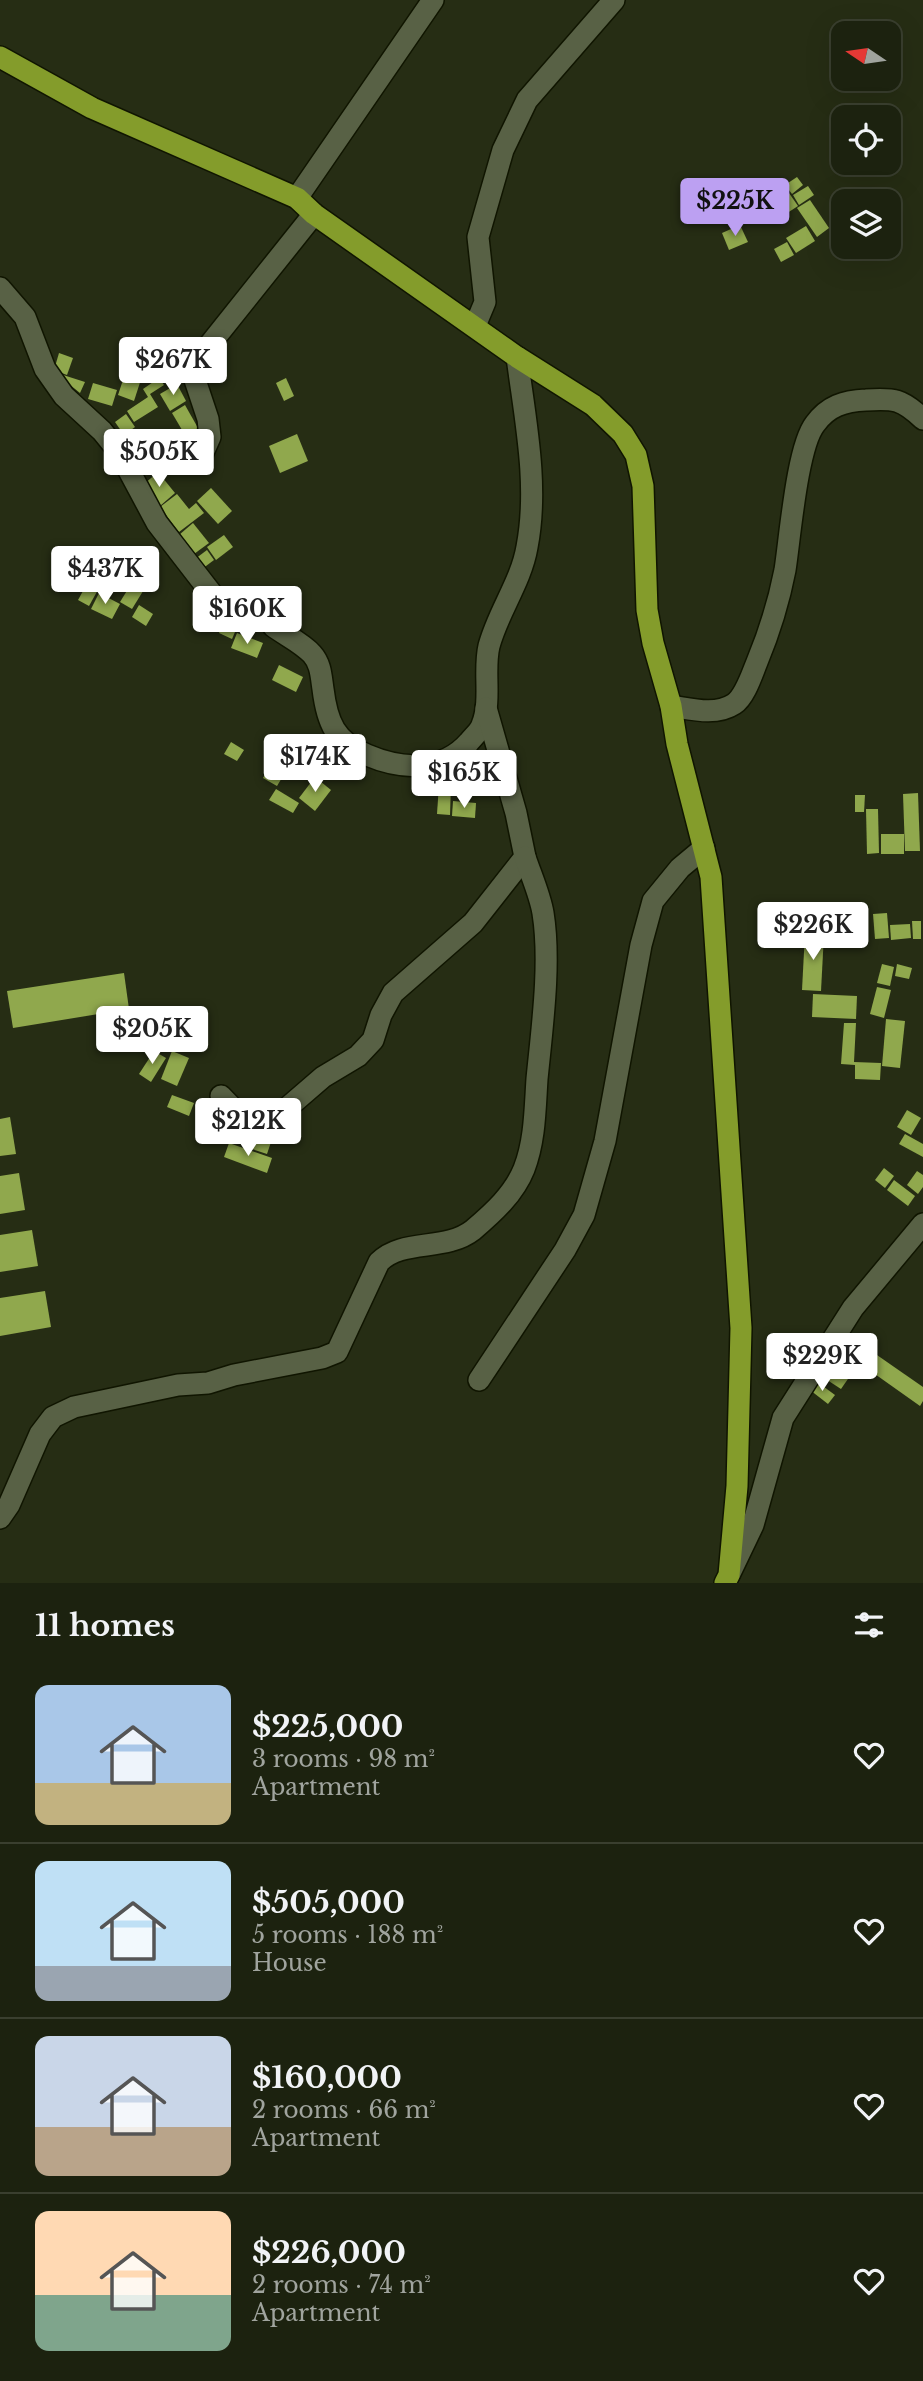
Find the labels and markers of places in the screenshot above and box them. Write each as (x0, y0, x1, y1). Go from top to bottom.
pin: $225K (686, 178, 784, 238)
pin: $267K (124, 338, 222, 397)
pin: $505K (110, 430, 208, 489)
pin: $437K (56, 546, 154, 606)
pin: $160K (198, 586, 296, 646)
pin: $174K (266, 734, 364, 794)
pin: $165K (415, 750, 513, 810)
pin: $226K (764, 902, 862, 962)
pin: $205K (103, 1006, 201, 1066)
pin: $212K (199, 1098, 297, 1158)
pin: $229K (773, 1334, 871, 1393)

